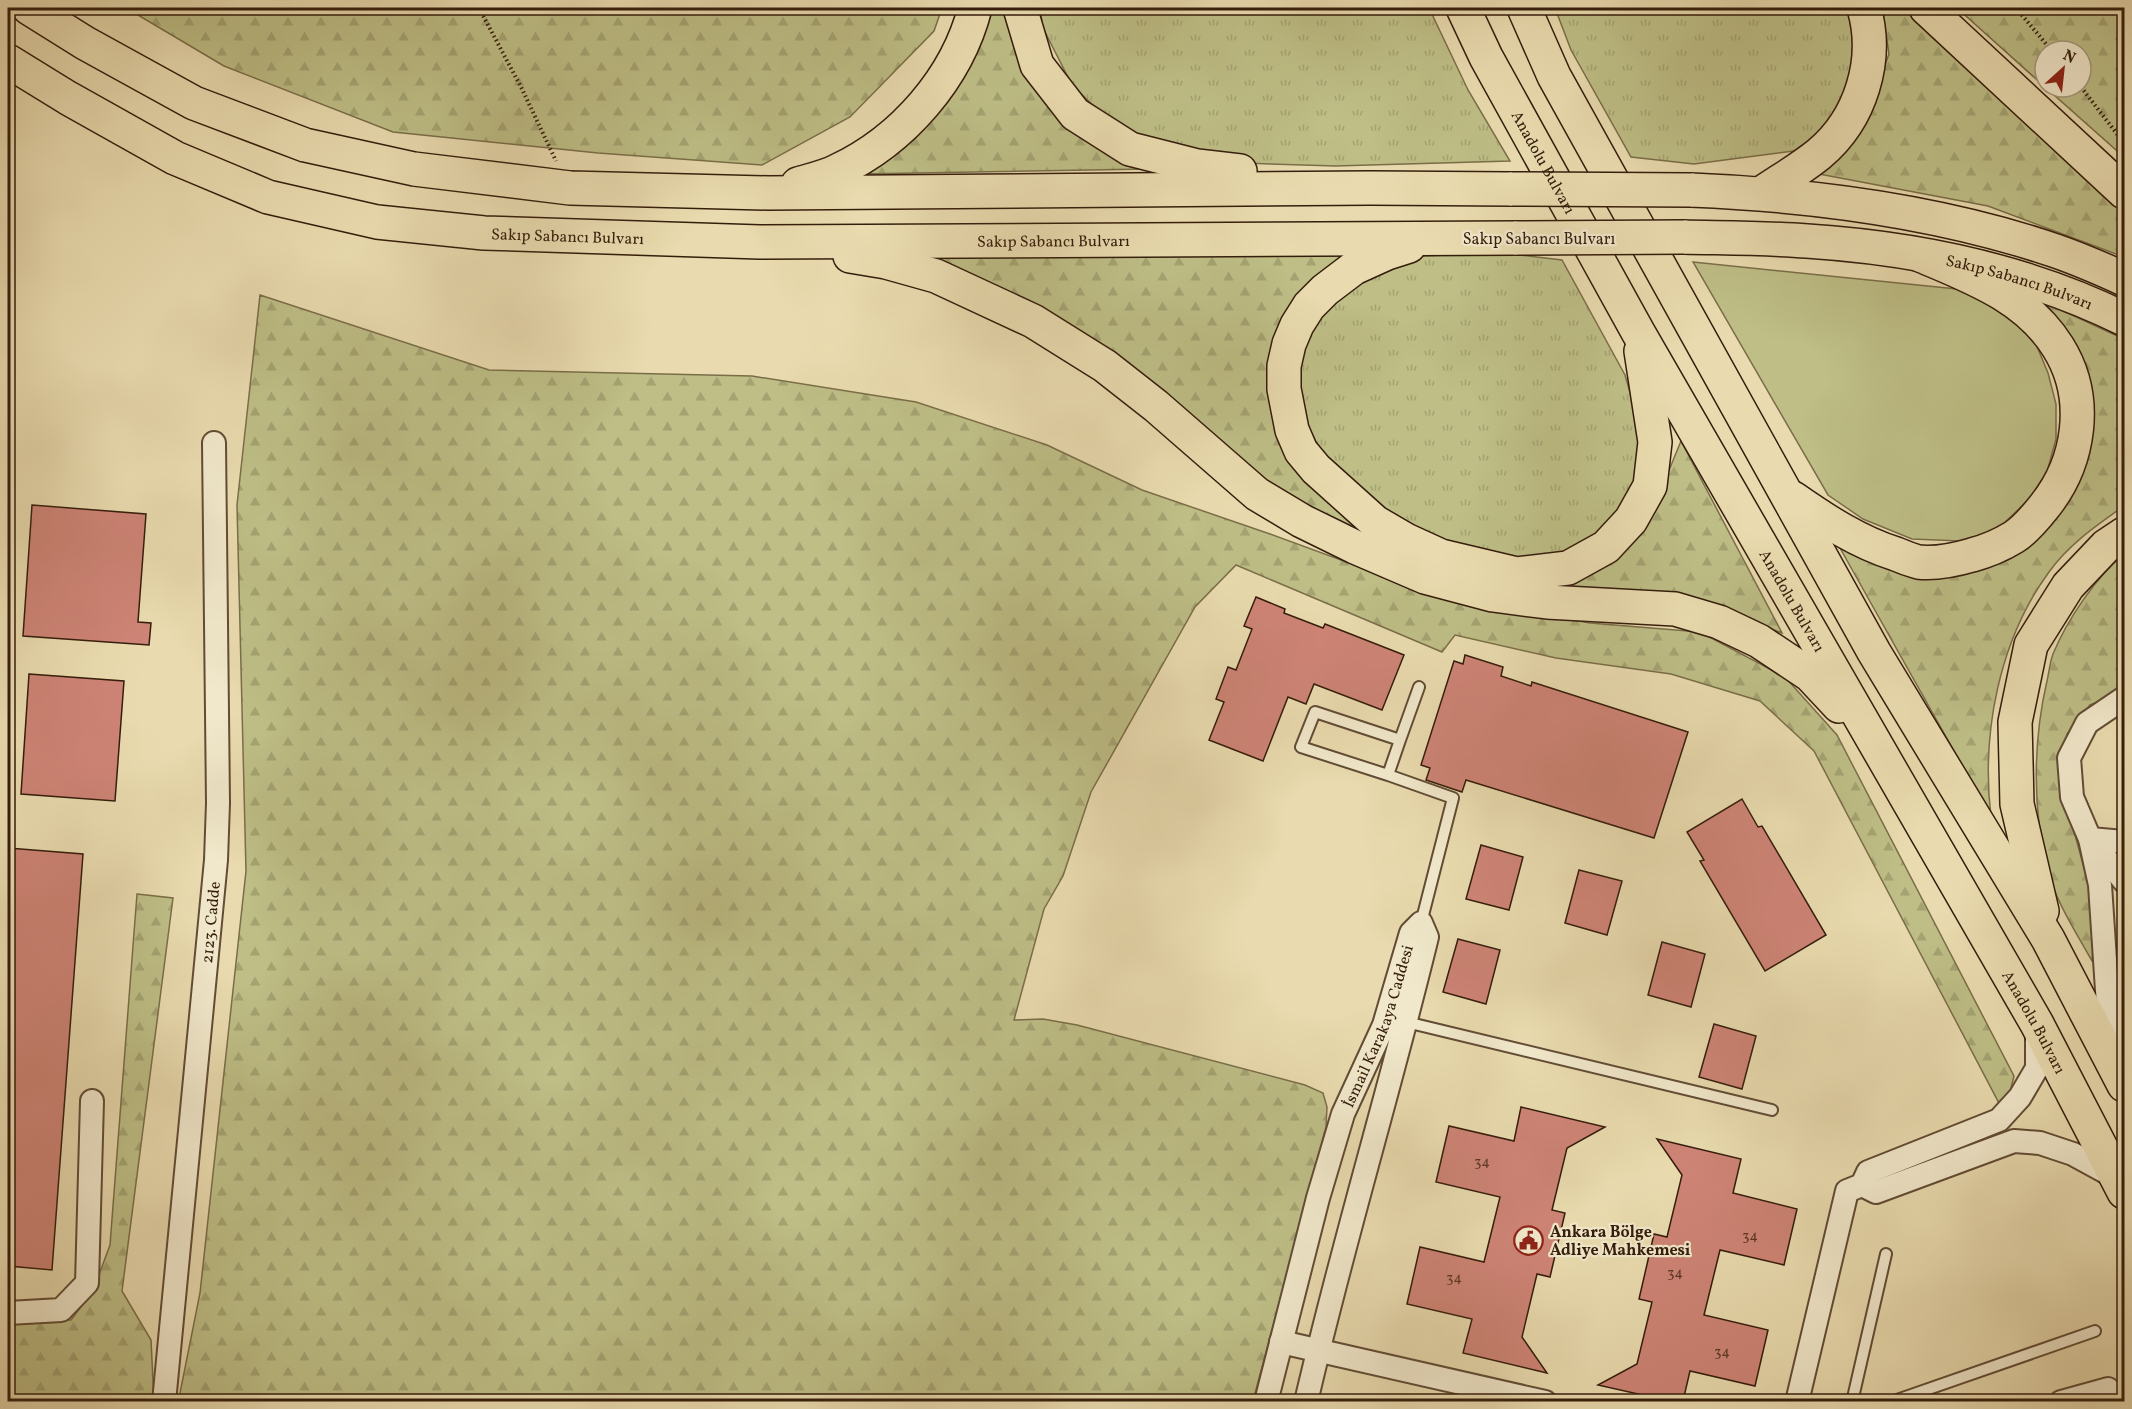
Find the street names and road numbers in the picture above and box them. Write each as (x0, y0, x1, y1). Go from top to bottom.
street label: Anadolu Bulvarı (1505, 107, 1580, 219)
street label: Sakıp Sabancı Bulvarı (491, 224, 644, 251)
street label: Sakıp Sabancı Bulvarı (1463, 229, 1616, 251)
street label: Sakıp Sabancı Bulvarı (977, 231, 1130, 254)
street label: Sakıp Sabancı Bulvarı (1944, 251, 2096, 316)
street label: Anadolu Bulvarı (1753, 546, 1829, 657)
street label: 2123. Cadde (197, 880, 227, 964)
street label: İsmail Karakaya Caddesi (1338, 942, 1420, 1112)
street label: Anadolu Bulvarı (1995, 967, 2070, 1078)

